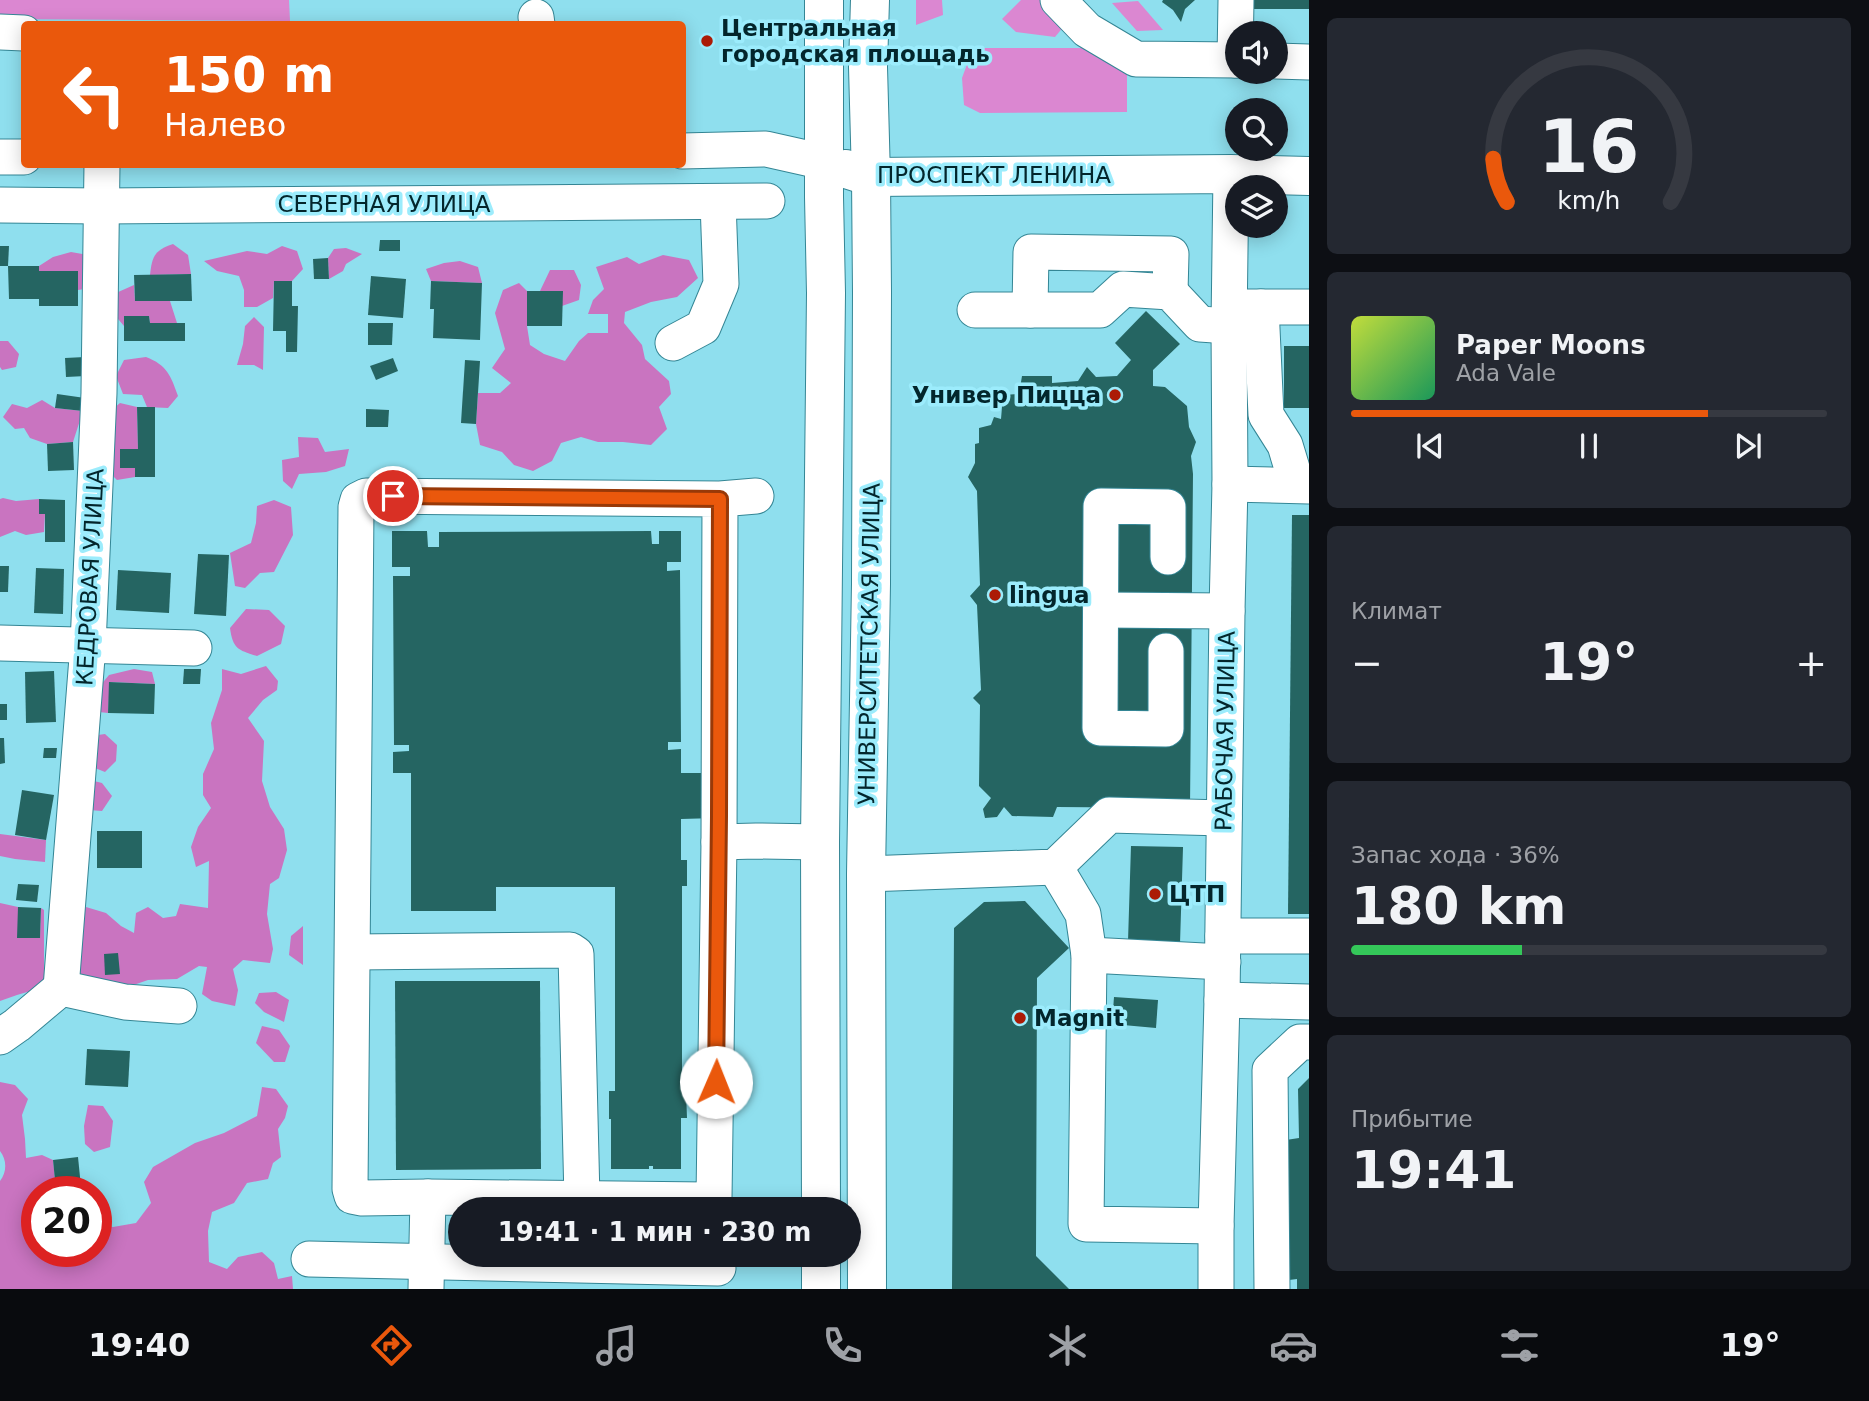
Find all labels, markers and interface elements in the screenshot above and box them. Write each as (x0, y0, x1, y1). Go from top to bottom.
place label: Центральная городская площадь (721, 15, 990, 67)
map controls (1225, 21, 1288, 238)
button: sound (1225, 21, 1288, 84)
marker: Центральная городская площадь (699, 33, 715, 49)
text: 150 m (164, 47, 334, 104)
icon: left (49, 49, 140, 140)
button: search (1225, 98, 1288, 161)
text: 16 (1538, 104, 1640, 189)
text: Налево (164, 106, 286, 144)
street label: ПРОСПЕКТ ЛЕНИНА (877, 162, 1111, 188)
button: layers (1225, 175, 1288, 238)
text: km/h (1557, 186, 1621, 215)
street label: СЕВЕРНАЯ УЛИЦА (277, 191, 491, 217)
text: Paper Moons (1456, 330, 1646, 360)
text: Ada Vale (1456, 360, 1556, 386)
place label: Универ Пицца (912, 382, 1101, 408)
marker: Универ Пицца (1107, 387, 1123, 403)
icon: previous (1411, 427, 1449, 465)
icon: pause (1570, 427, 1608, 465)
icon: next (1729, 427, 1767, 465)
pin (363, 466, 423, 526)
street label: КЕДРОВАЯ УЛИЦА (71, 467, 109, 686)
icon: arrive (374, 477, 412, 515)
street label: УНИВЕРСИТЕТСКАЯ УЛИЦА (853, 482, 885, 805)
place label: lingua (1009, 582, 1090, 608)
marker: lingua (987, 587, 1003, 603)
text: Климат (1351, 598, 1442, 624)
street label: РАБОЧАЯ УЛИЦА (1210, 630, 1240, 831)
text: 19° (1540, 632, 1638, 692)
text: − (1351, 641, 1383, 685)
text: + (1795, 641, 1827, 685)
text: Запас хода · 36% (1351, 842, 1560, 868)
text: 180 km (1351, 876, 1566, 936)
place label: ЦТП (1169, 881, 1225, 907)
marker: ЦТП (1147, 886, 1163, 902)
place label: Magnit (1034, 1005, 1124, 1031)
marker: Magnit (1012, 1010, 1028, 1026)
position arrow (679, 1045, 753, 1119)
text: Прибытие (1351, 1106, 1473, 1132)
text: 19:41 (1351, 1140, 1517, 1200)
speed limit sign: 20 (21, 1176, 112, 1267)
text: 19:41 · 1 мин · 230 m (498, 1217, 811, 1247)
icon: directions (367, 1321, 416, 1370)
icon: music (592, 1321, 641, 1370)
icon: phone (818, 1321, 867, 1370)
icon: climate (1043, 1321, 1092, 1370)
icon: car (1269, 1321, 1318, 1370)
icon: filters (1495, 1321, 1544, 1370)
text: 19:40 (88, 1326, 190, 1364)
text: 19° (1720, 1326, 1781, 1364)

